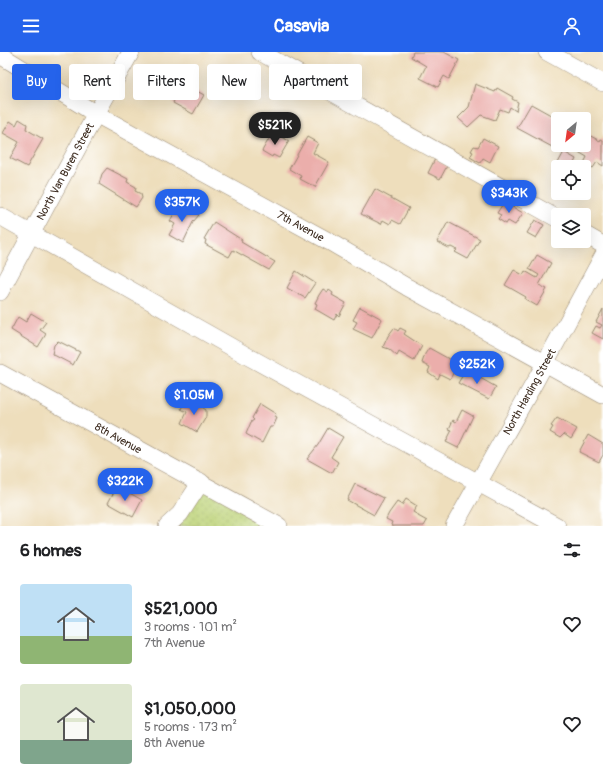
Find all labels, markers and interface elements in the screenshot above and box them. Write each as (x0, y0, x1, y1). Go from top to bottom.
icon: menu (20, 15, 42, 37)
text: Casavia (274, 15, 329, 38)
icon: person (561, 15, 583, 37)
chip: Buy (12, 64, 61, 100)
chip: Rent (69, 64, 125, 100)
chip: Filters (133, 64, 199, 100)
chip: New (207, 64, 261, 100)
chip: Apartment (269, 64, 362, 100)
pin: $521K (247, 112, 303, 146)
north arrow (551, 112, 591, 152)
map controls (551, 112, 591, 248)
text: $521K (258, 117, 292, 133)
street label: North Van Buren Street (34, 120, 97, 222)
button: locate (551, 160, 591, 200)
pin: $343K (481, 180, 537, 214)
text: $343K (491, 185, 527, 201)
pin: $357K (154, 189, 210, 223)
text: $357K (164, 194, 200, 210)
street label: 7th Avenue (275, 208, 327, 244)
button: layers (551, 208, 591, 248)
street label: North Harding Street (500, 346, 559, 437)
pin: $252K (449, 351, 505, 385)
text: $252K (459, 356, 495, 372)
pin: $1.05M (161, 382, 227, 416)
text: $1.05M (174, 387, 214, 403)
street label: 8th Avenue (93, 420, 145, 456)
pin: $322K (97, 468, 153, 502)
text: $322K (107, 473, 143, 489)
icon: filters (561, 539, 583, 561)
text: 6 homes (20, 540, 81, 561)
text: $521,000 (144, 598, 218, 619)
icon: home (52, 600, 100, 648)
icon: heart (561, 613, 583, 635)
text: 3 rooms · 101 m² (144, 619, 237, 635)
text: 7th Avenue (144, 635, 205, 651)
text: $1,050,000 (144, 698, 236, 719)
icon: home (52, 700, 100, 748)
icon: heart (561, 713, 583, 735)
text: 5 rooms · 173 m² (144, 719, 237, 735)
text: 8th Avenue (144, 735, 205, 751)

